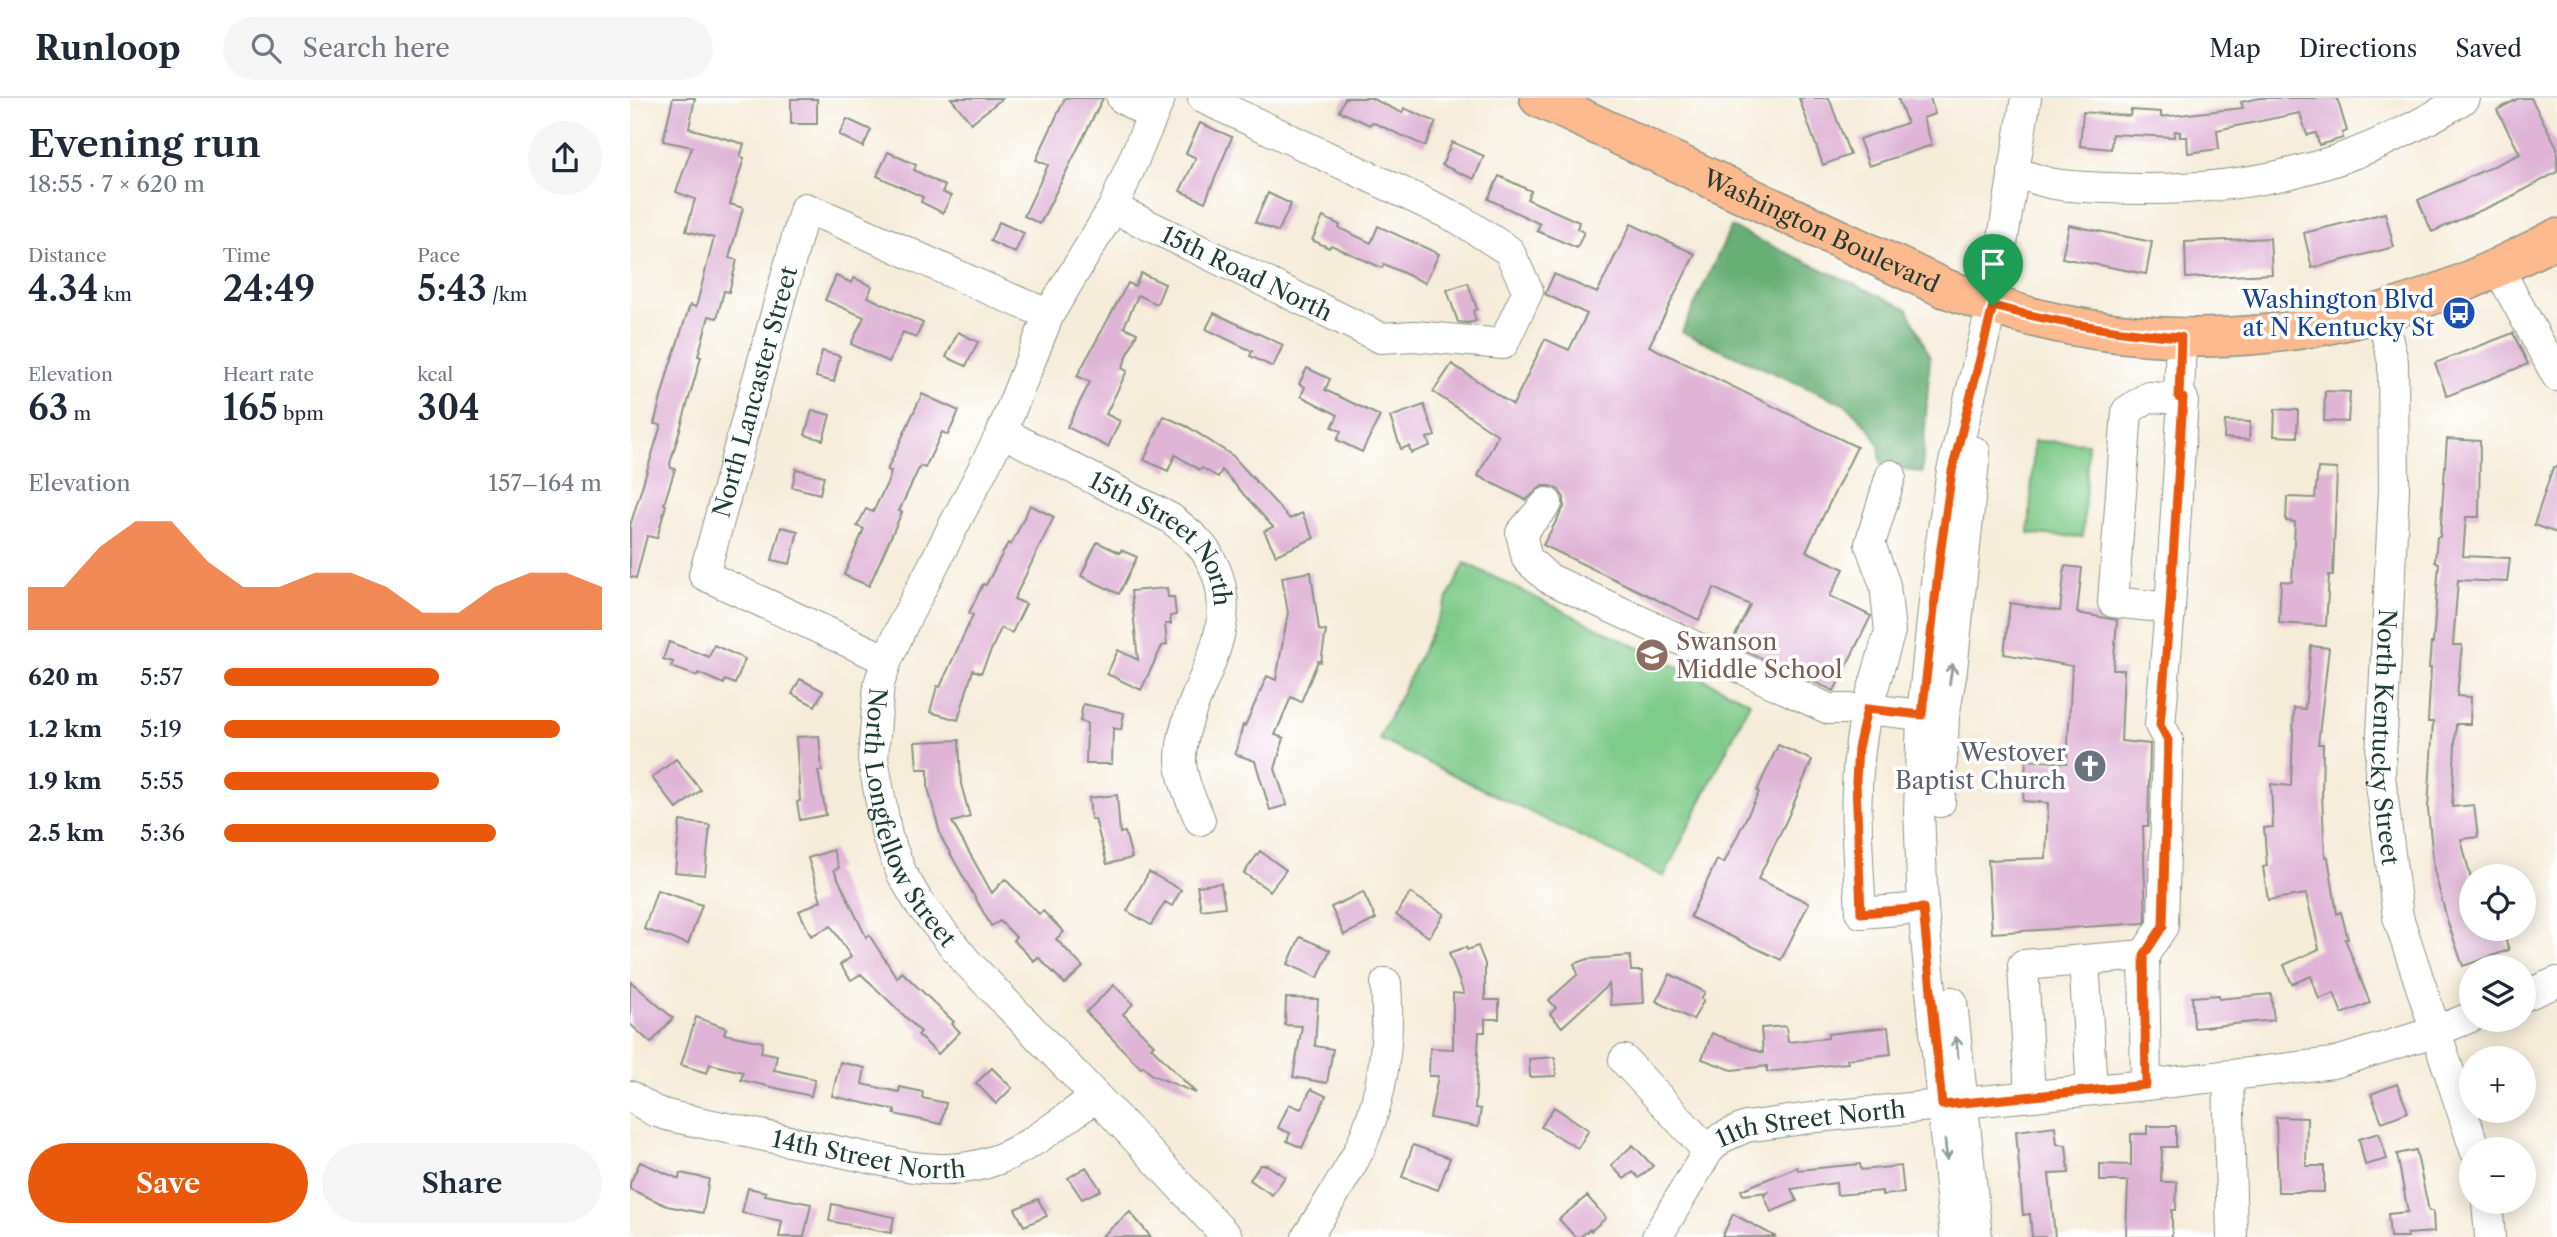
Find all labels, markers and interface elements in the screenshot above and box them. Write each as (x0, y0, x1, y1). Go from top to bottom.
search box (223, 17, 713, 80)
text: Runloop (35, 28, 181, 69)
icon: search (247, 29, 285, 67)
text: Search here (303, 32, 450, 64)
text: Map (2209, 34, 2261, 63)
text: Directions (2299, 34, 2417, 63)
text: Saved (2455, 34, 2522, 63)
text: Evening run (28, 120, 261, 167)
button: share (528, 121, 602, 195)
street label: Washington Boulevard (1698, 162, 1945, 299)
text: 18:55 · 7 × 620 m (28, 170, 205, 198)
street label: 15th Road North (1157, 219, 1337, 327)
pin (1963, 234, 2023, 306)
text: Distance (28, 244, 107, 267)
text: Time (223, 244, 271, 267)
text: Pace (417, 244, 460, 267)
icon: arrive (1974, 245, 2012, 283)
street label: North Lancaster Street (706, 262, 803, 520)
text: 4.34 (28, 267, 98, 310)
text: 24:49 (223, 267, 315, 310)
text: 5:43 (417, 267, 487, 310)
text: km (98, 283, 132, 306)
text: /km (487, 283, 528, 306)
place label: Washington Blvd at N Kentucky St (2241, 285, 2435, 342)
bus stop icon: Washington Blvd at N Kentucky St (2440, 294, 2478, 332)
text: Elevation (28, 363, 113, 386)
text: Heart rate (223, 363, 314, 386)
text: kcal (417, 363, 453, 386)
text: 63 (28, 386, 68, 429)
text: 165 (223, 386, 278, 429)
text: 304 (417, 386, 480, 429)
text: m (68, 402, 91, 425)
text: bpm (278, 402, 324, 425)
street label: 15th Street North (1085, 465, 1238, 607)
text: Elevation (28, 469, 131, 497)
text: 157–164 m (488, 469, 602, 497)
street label: North Kentucky Street (2365, 608, 2406, 867)
place label: Swanson Middle School (1676, 627, 1842, 684)
school or university icon: Swanson Middle School (1633, 636, 1671, 674)
text: 620 m (28, 663, 99, 691)
text: 5:57 (140, 663, 183, 691)
one-way arrow (1945, 663, 1958, 686)
street label: North Longfellow Street (858, 687, 963, 953)
text: 1.2 km (28, 715, 102, 743)
text: 5:19 (140, 715, 182, 743)
place label: Westover Baptist Church (1895, 738, 2066, 795)
church icon: Westover Baptist Church (2071, 747, 2109, 785)
text: 1.9 km (28, 767, 102, 795)
text: 5:55 (140, 767, 184, 795)
text: 2.5 km (28, 819, 104, 847)
text: 5:36 (140, 819, 185, 847)
map controls (2459, 864, 2536, 1214)
button: locate (2459, 864, 2536, 941)
button: layers (2459, 955, 2536, 1032)
one-way arrow (1950, 1036, 1963, 1059)
button: + (2459, 1046, 2536, 1123)
street label: 11th Street North (1711, 1094, 1907, 1153)
street label: 14th Street North (770, 1123, 967, 1184)
button: − (2459, 1137, 2536, 1214)
one-way arrow (1940, 1138, 1953, 1161)
button: Save (28, 1143, 308, 1223)
button: Share (322, 1143, 602, 1223)

